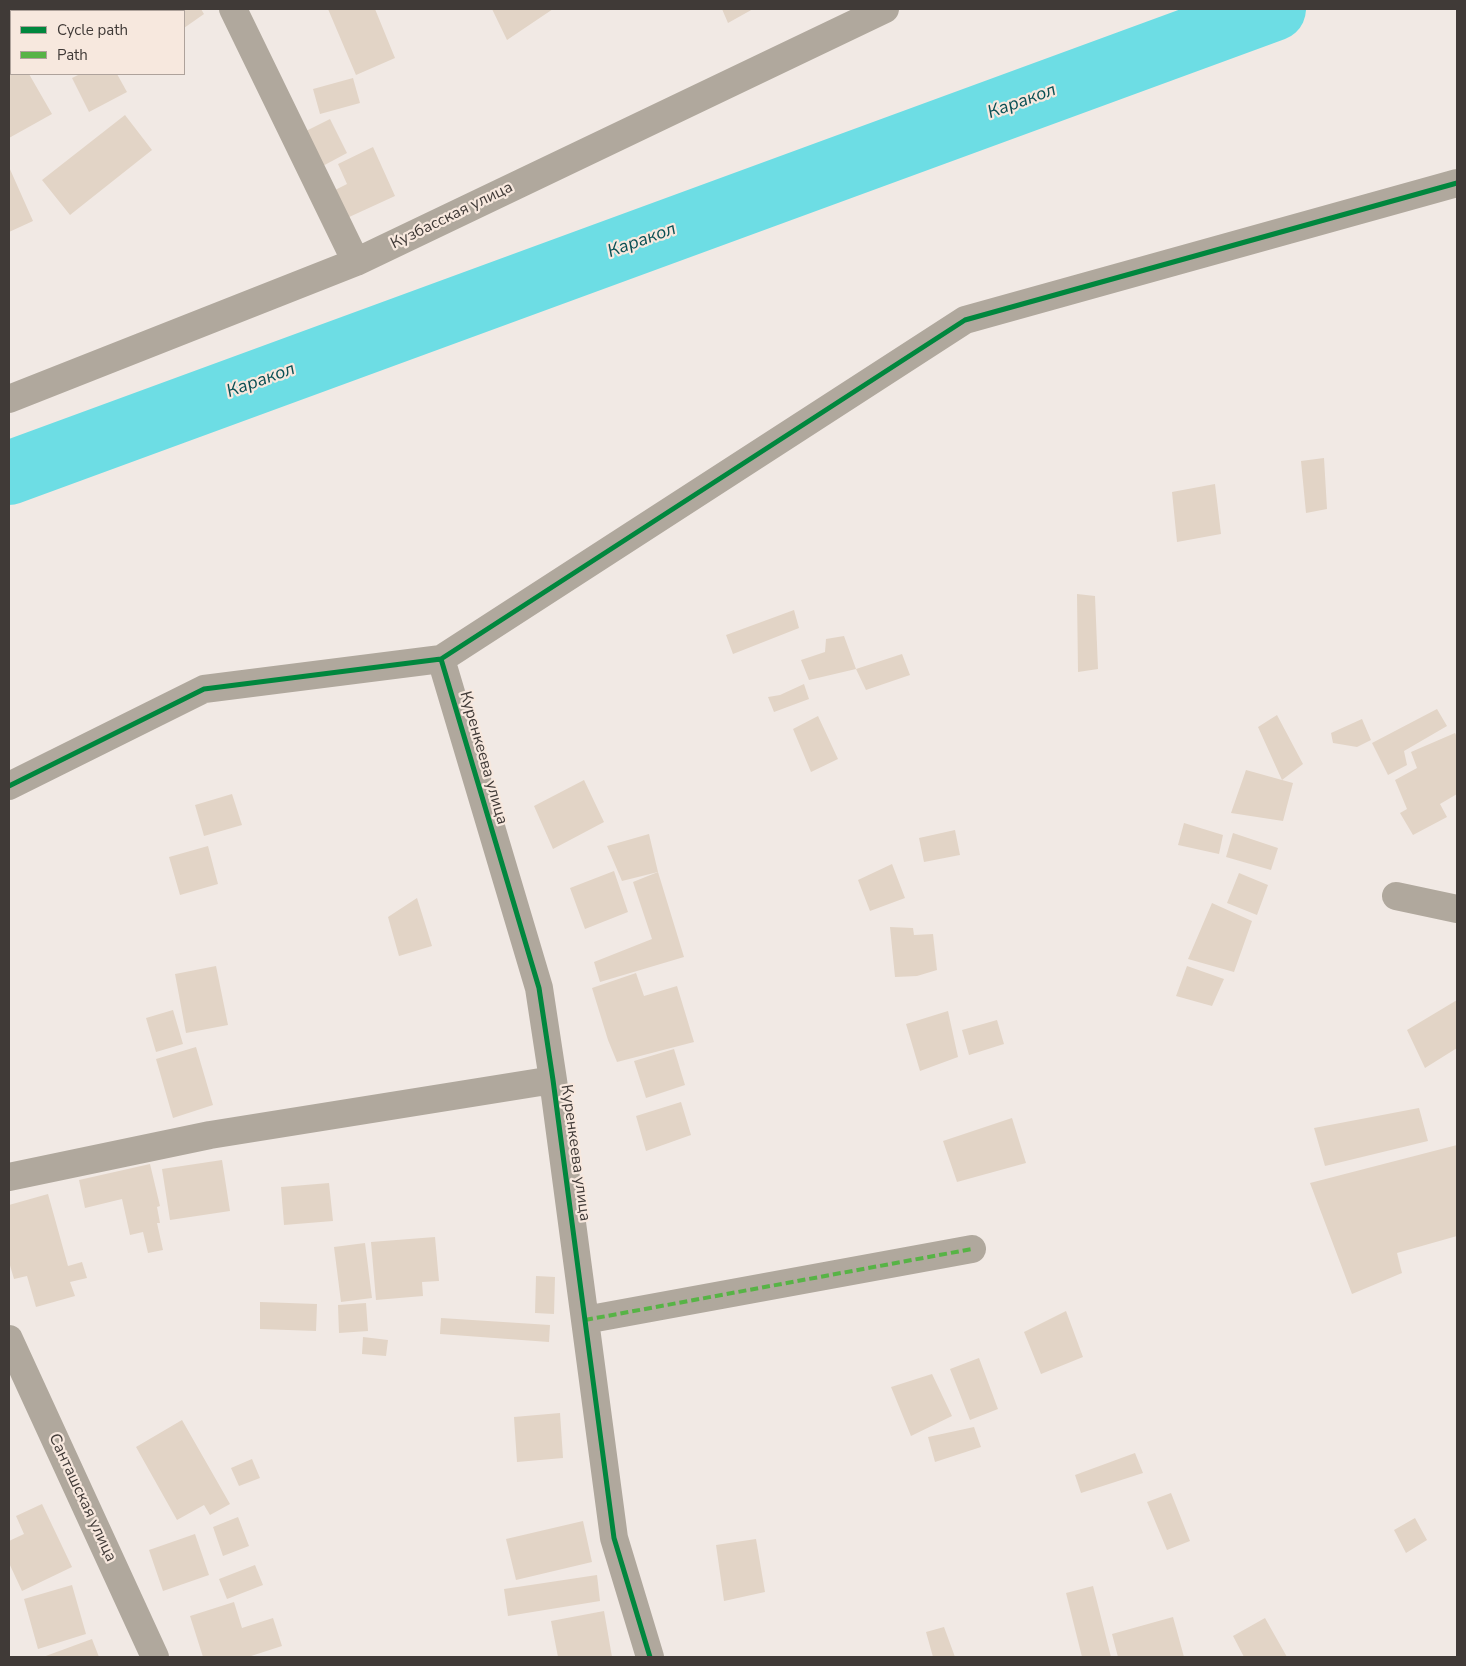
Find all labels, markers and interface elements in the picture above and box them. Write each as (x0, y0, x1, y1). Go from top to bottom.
legend (10, 10, 185, 75)
text: Cycle path (57, 20, 128, 40)
text: Path (57, 45, 88, 65)
water label: Каракол (985, 80, 1059, 124)
street label: Кузбасская улица (388, 178, 516, 254)
water label: Каракол (605, 219, 679, 263)
water label: Каракол (224, 359, 298, 403)
street label: Куренкеева улица (455, 689, 511, 827)
street label: Куренкеева улица (556, 1083, 594, 1223)
street label: Санташская улица (44, 1431, 120, 1565)

